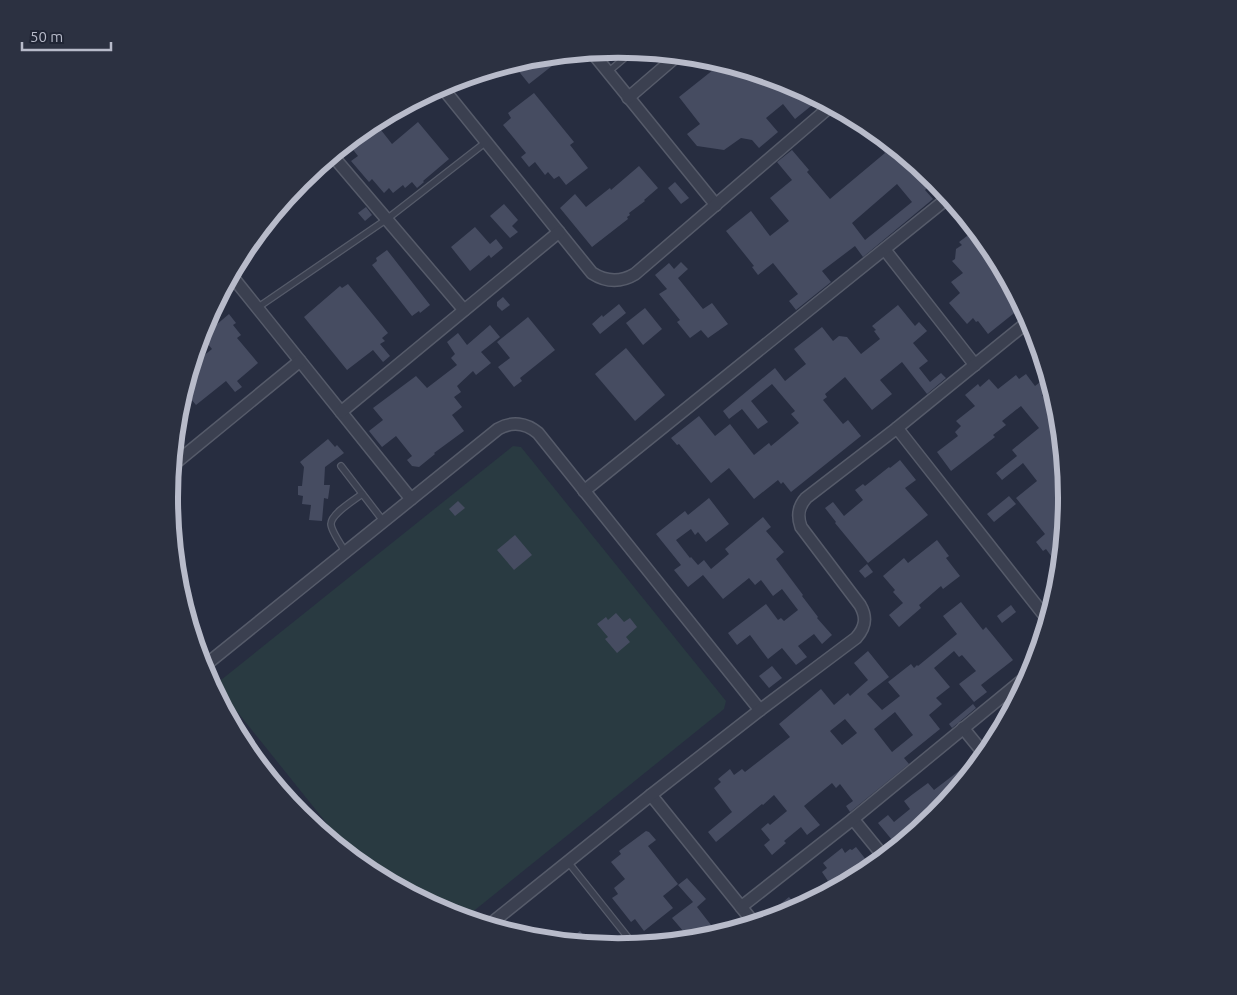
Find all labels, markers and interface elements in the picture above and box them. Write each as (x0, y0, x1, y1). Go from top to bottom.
scale bar (22, 20, 111, 52)
text: 50 m (30, 28, 63, 45)

